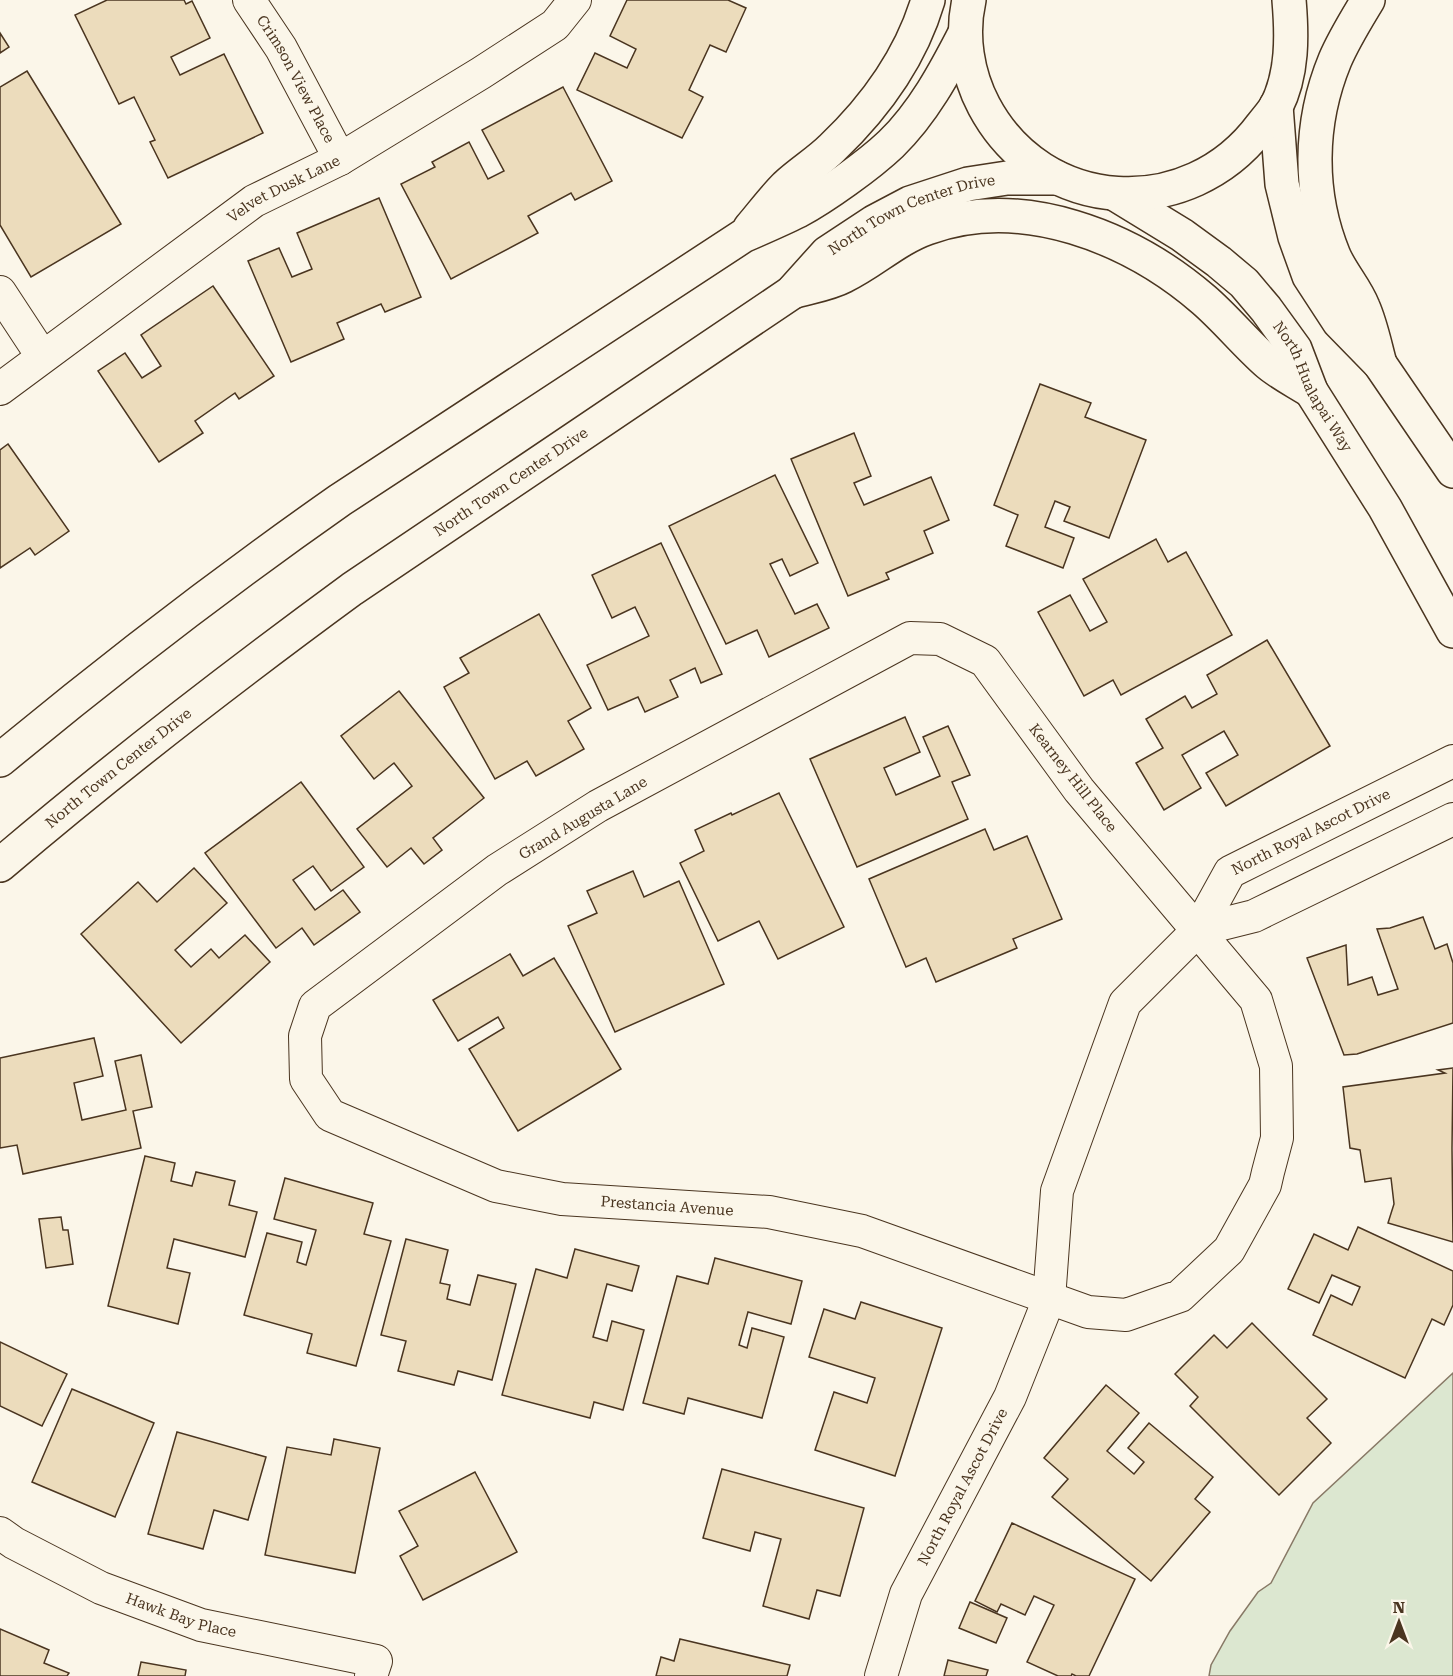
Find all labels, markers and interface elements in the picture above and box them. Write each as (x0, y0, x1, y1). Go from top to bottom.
street label: Crimson View Place (253, 12, 339, 146)
street label: Velvet Dusk Lane (224, 151, 343, 227)
street label: North Town Center Drive (825, 171, 996, 259)
street label: North Hualapai Way (1269, 318, 1356, 455)
street label: North Town Center Drive (430, 424, 591, 540)
street label: North Town Center Drive (42, 704, 195, 832)
street label: Kearney Hill Place (1025, 720, 1121, 836)
street label: Grand Augusta Lane (516, 773, 650, 863)
street label: North Royal Ascot Drive (1229, 785, 1393, 879)
street label: Prestancia Avenue (600, 1192, 734, 1220)
street label: North Royal Ascot Drive (914, 1405, 1011, 1568)
street label: Hawk Bay Place (123, 1589, 238, 1641)
north arrow (1369, 1592, 1429, 1652)
text: N (1393, 1598, 1405, 1617)

